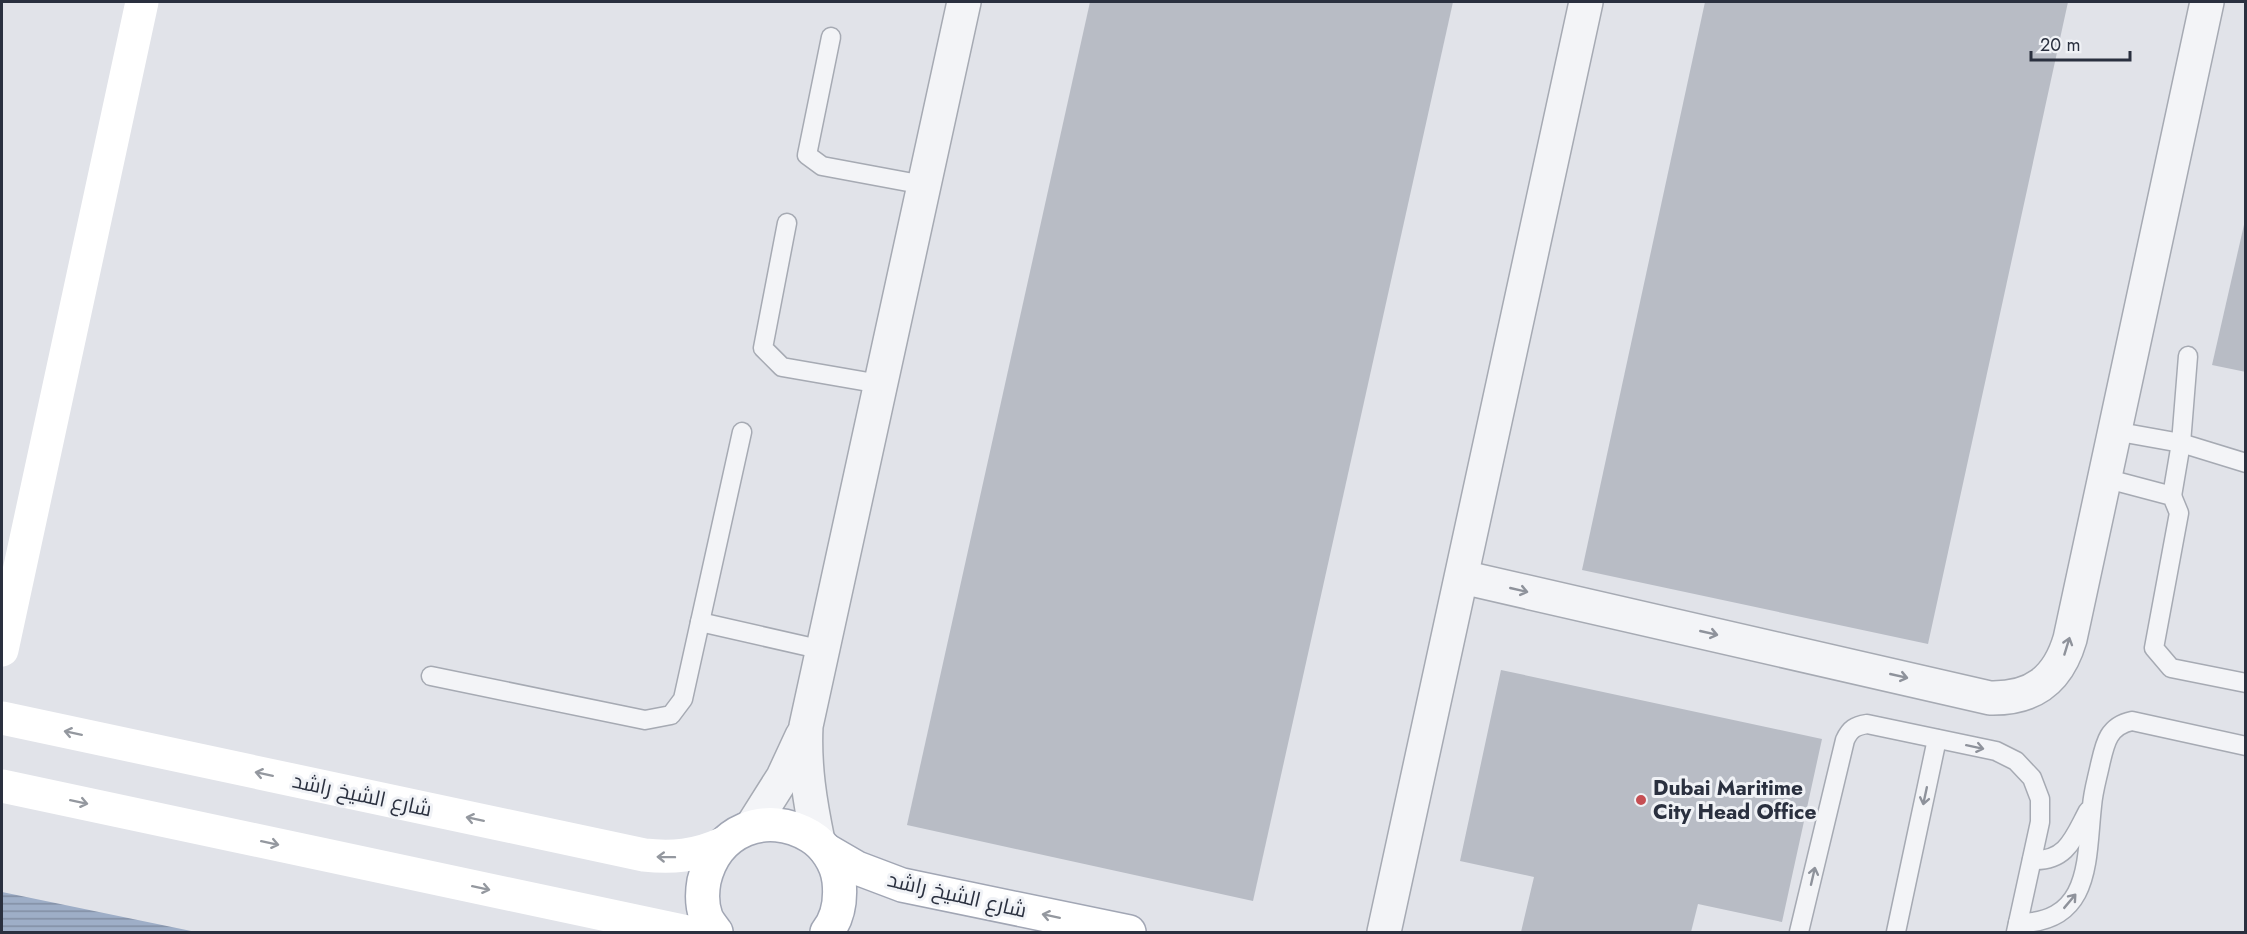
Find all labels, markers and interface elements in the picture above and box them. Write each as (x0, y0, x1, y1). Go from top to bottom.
scale bar (2031, 24, 2130, 62)
text: 20 m (2040, 32, 2080, 58)
one-way arrow (1508, 585, 1528, 596)
one-way arrow (1699, 628, 1718, 640)
one-way arrow (2063, 637, 2074, 656)
one-way arrow (1889, 671, 1908, 683)
one-way arrow (64, 727, 83, 739)
one-way arrow (1965, 741, 1984, 753)
street label: شارع الشيخ راشد (289, 766, 435, 824)
one-way arrow (254, 768, 274, 779)
place label: Dubai Maritime City Head Office (1653, 773, 1816, 827)
one-way arrow (1918, 786, 1930, 805)
marker: Dubai Maritime City Head Office (1634, 793, 1648, 807)
one-way arrow (70, 797, 89, 809)
one-way arrow (466, 813, 485, 824)
one-way arrow (260, 838, 279, 849)
one-way arrow (656, 851, 676, 863)
street label: شارع الشيخ راشد (884, 864, 1030, 926)
one-way arrow (1807, 866, 1819, 885)
one-way arrow (471, 883, 490, 895)
one-way arrow (2063, 893, 2076, 909)
one-way arrow (1042, 910, 1061, 921)

